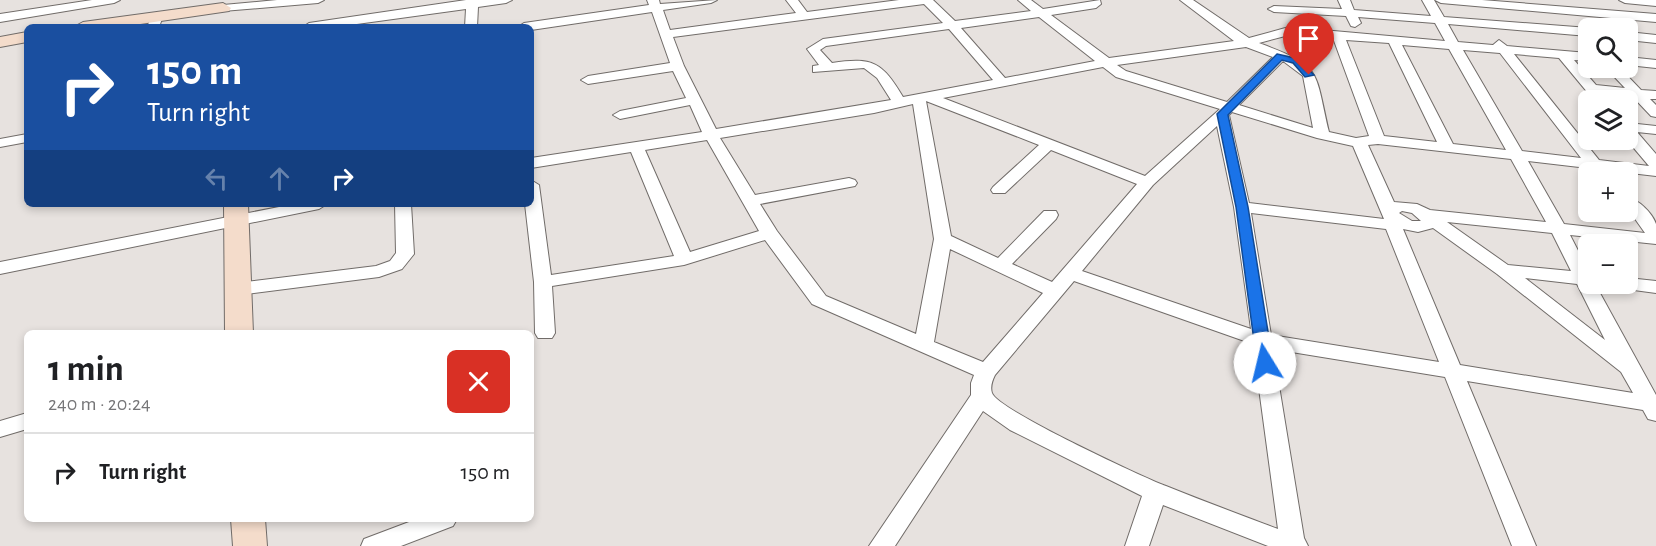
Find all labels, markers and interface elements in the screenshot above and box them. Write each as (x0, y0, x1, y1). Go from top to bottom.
pin (1283, 13, 1334, 75)
map controls (1578, 18, 1638, 294)
button: search (1578, 18, 1638, 78)
icon: arrive (1292, 22, 1325, 55)
icon: right (48, 48, 126, 126)
text: 150 m (147, 50, 242, 92)
button: layers (1578, 90, 1638, 150)
text: Turn right (147, 99, 250, 126)
icon: left (200, 162, 233, 195)
icon: ahead (263, 162, 296, 195)
icon: right (326, 162, 359, 195)
button: + (1578, 162, 1638, 222)
button: − (1578, 234, 1638, 294)
position arrow (1233, 331, 1297, 395)
button: close (447, 350, 510, 413)
text: 1 min (48, 351, 124, 387)
text: 240 m · 20:24 (48, 394, 151, 414)
icon: right (48, 456, 81, 489)
text: Turn right (99, 461, 186, 483)
text: 150 m (460, 461, 510, 483)

